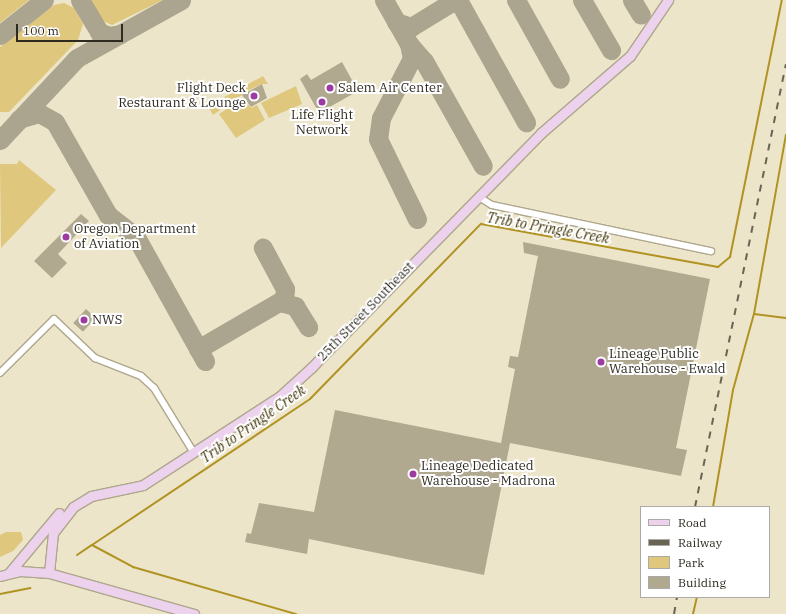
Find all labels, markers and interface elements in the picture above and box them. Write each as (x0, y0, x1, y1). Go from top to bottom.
scale bar (18, 16, 125, 42)
text: 100 m (23, 23, 59, 38)
place label: Salem Air Center (338, 80, 442, 96)
place label: Flight Deck Restaurant & Lounge (118, 81, 246, 112)
marker: Salem Air Center (325, 83, 335, 93)
marker: Flight Deck Restaurant & Lounge (249, 91, 259, 101)
marker: Life Flight Network (317, 97, 327, 107)
place label: Life Flight Network (291, 108, 353, 139)
water label: Trib to Pringle Creek (485, 209, 611, 247)
place label: Oregon Department of Aviation (74, 222, 196, 253)
marker: Oregon Department of Aviation (61, 232, 71, 242)
street label: 25th Street Southeast (315, 259, 417, 365)
place label: NWS (92, 312, 122, 328)
marker: NWS (79, 315, 89, 325)
place label: Lineage Public Warehouse - Ewald (609, 347, 726, 378)
marker: Lineage Public Warehouse - Ewald (596, 357, 606, 367)
water label: Trib to Pringle Creek (197, 382, 309, 466)
place label: Lineage Dedicated Warehouse - Madrona (421, 459, 555, 490)
marker: Lineage Dedicated Warehouse - Madrona (408, 469, 418, 479)
legend (640, 506, 770, 598)
text: Road (678, 515, 707, 530)
text: Railway (678, 535, 722, 550)
text: Park (678, 555, 704, 570)
text: Building (678, 575, 726, 590)

